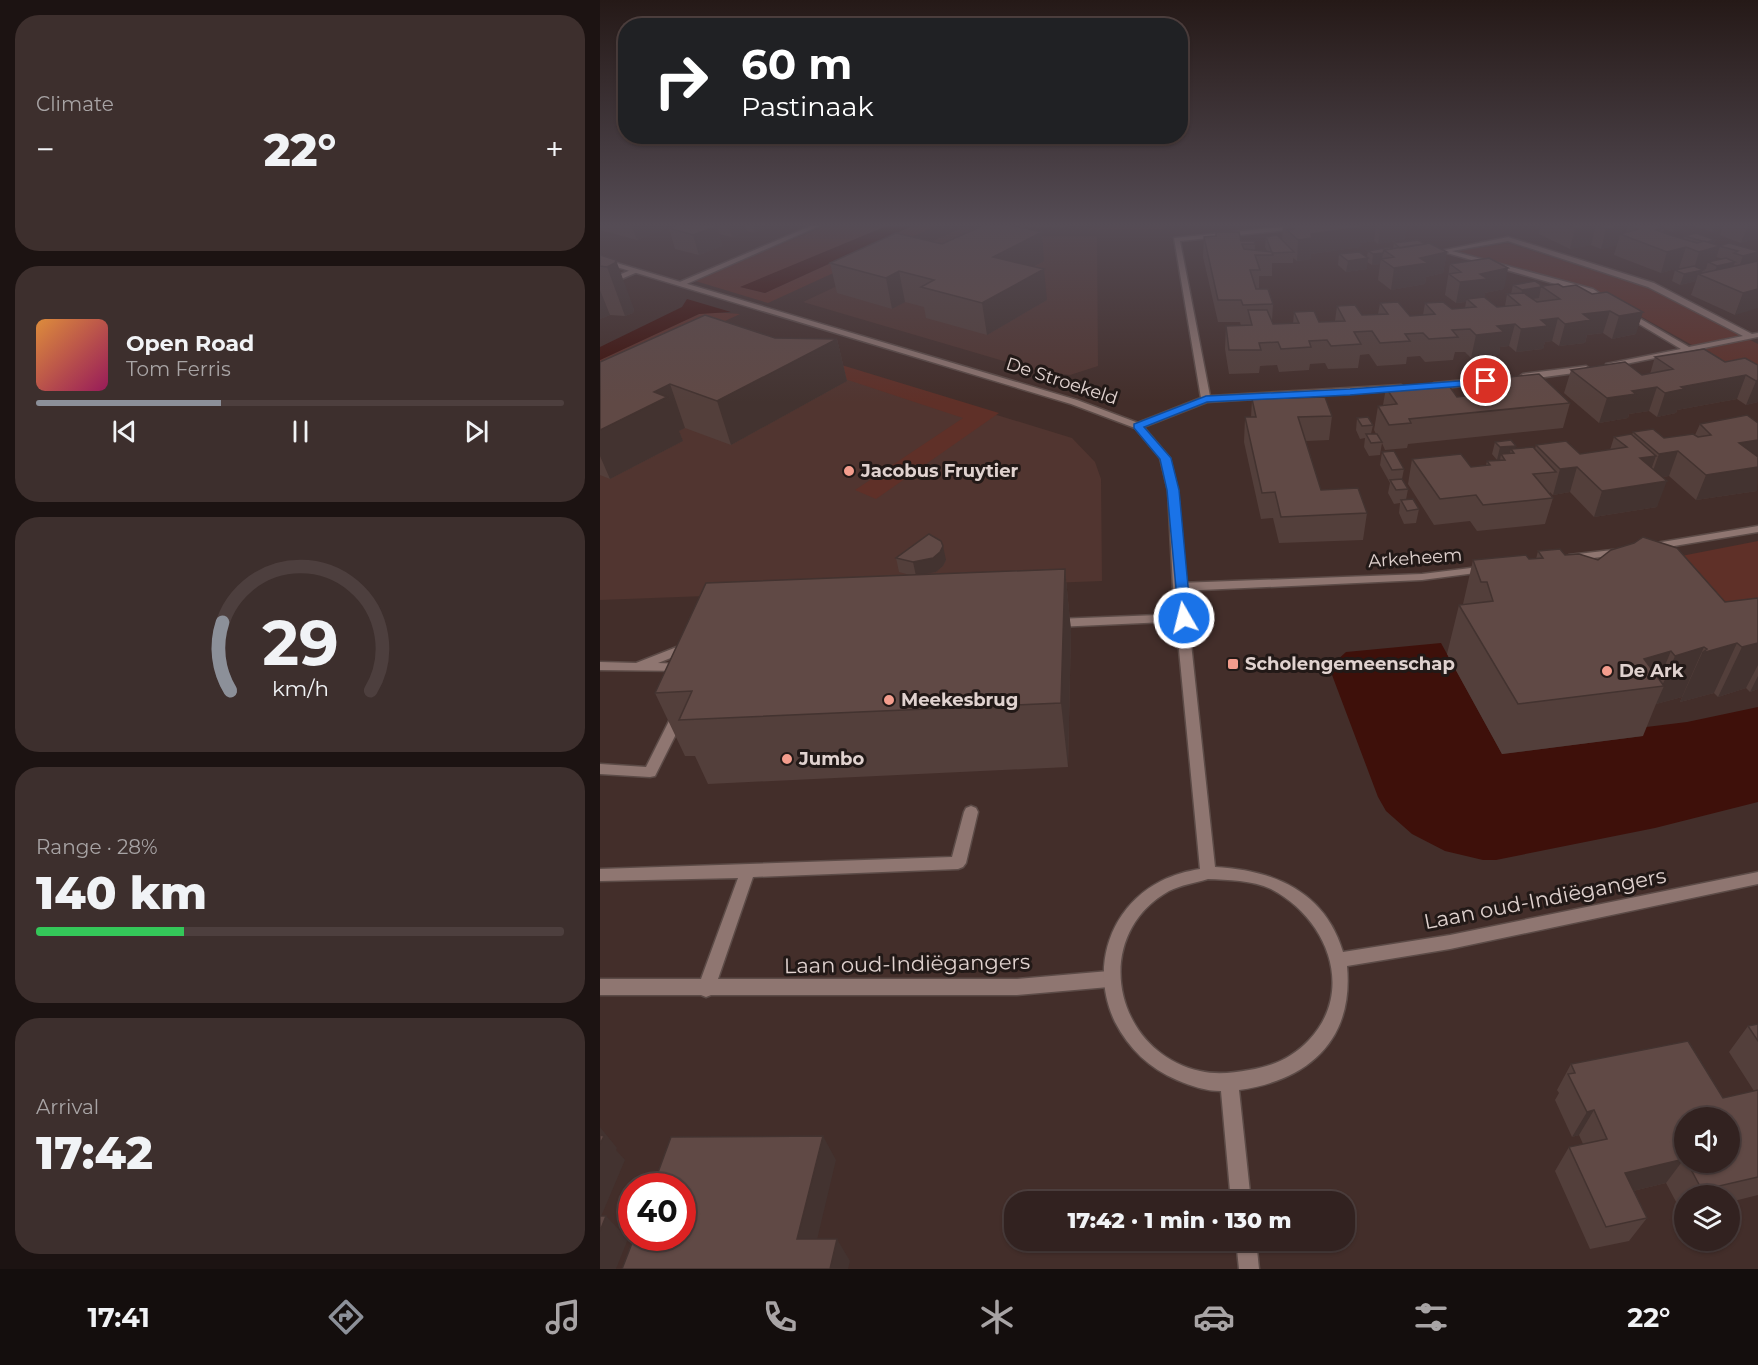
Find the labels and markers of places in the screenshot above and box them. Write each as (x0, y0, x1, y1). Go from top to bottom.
pin (1460, 355, 1511, 406)
place label: Jacobus Fruytier (860, 460, 1019, 482)
marker: Jacobus Fruytier (842, 464, 856, 478)
place label: Scholengemeenschap (1245, 653, 1455, 675)
marker: Scholengemeenschap (1226, 657, 1240, 671)
place label: De Ark (1619, 660, 1684, 682)
marker: De Ark (1600, 664, 1614, 678)
place label: Meekesbrug (901, 689, 1018, 711)
marker: Meekesbrug (882, 693, 896, 707)
place label: Jumbo (798, 748, 864, 770)
marker: Jumbo (780, 752, 794, 766)

